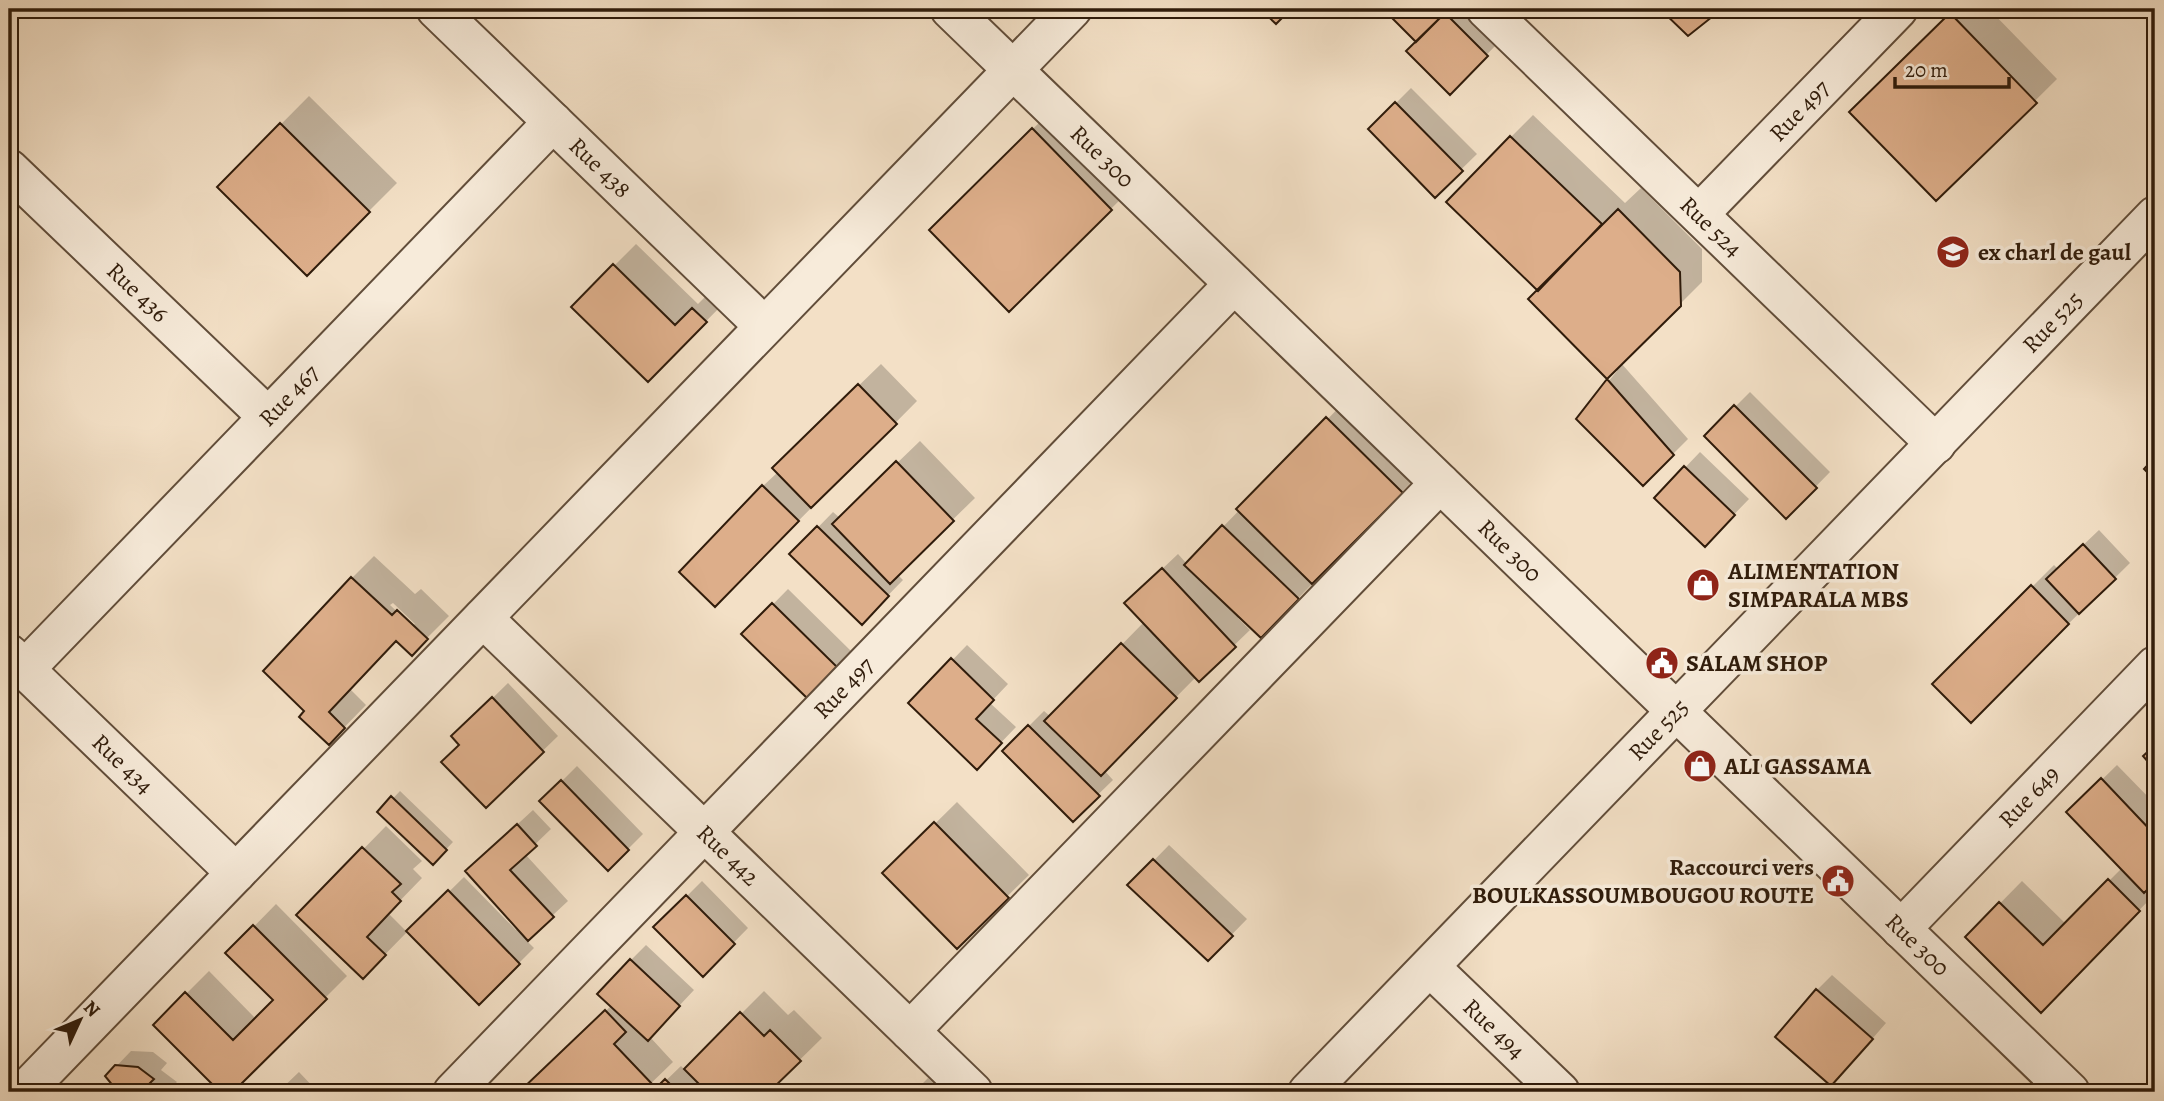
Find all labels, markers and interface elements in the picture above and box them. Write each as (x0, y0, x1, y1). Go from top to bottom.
scale bar (1895, 46, 2008, 90)
text: 20 m (1905, 56, 1948, 84)
street label: Rue 497 (1762, 72, 1837, 148)
street label: Rue 300 (1063, 118, 1142, 195)
street label: Rue 438 (562, 130, 638, 205)
street label: Rue 524 (1673, 189, 1749, 264)
school or university icon: ex charl de gaul (1934, 233, 1972, 271)
place label: ex charl de gaul (1978, 236, 2132, 268)
street label: Rue 436 (100, 255, 176, 329)
street label: Rue 525 (2015, 284, 2090, 360)
street label: Rue 467 (252, 357, 327, 434)
street label: Rue 300 (1471, 512, 1549, 589)
place label: ALIMENTATION SIMPARALA MBS (1727, 555, 1909, 615)
shop icon: ALIMENTATION SIMPARALA MBS (1684, 566, 1722, 604)
public building icon: SALAM SHOP (1643, 644, 1681, 682)
place label: SALAM SHOP (1686, 647, 1827, 679)
street label: Rue 497 (806, 649, 882, 726)
street label: Rue 525 (1621, 692, 1696, 768)
street label: Rue 434 (85, 726, 161, 801)
shop icon: ALI GASSAMA (1681, 747, 1719, 785)
place label: ALI GASSAMA (1723, 750, 1872, 782)
street label: Rue 649 (1991, 758, 2067, 835)
street label: Rue 442 (690, 817, 766, 893)
place label: Raccourci vers BOULKASSOUMBOUGOU ROUTE (1472, 851, 1814, 911)
public building icon: Raccourci vers BOULKASSOUMBOUGOU ROUTE (1819, 862, 1857, 900)
street label: Rue 300 (1878, 906, 1957, 983)
north arrow (46, 986, 116, 1056)
street label: Rue 494 (1456, 991, 1532, 1066)
text: N (77, 995, 106, 1023)

